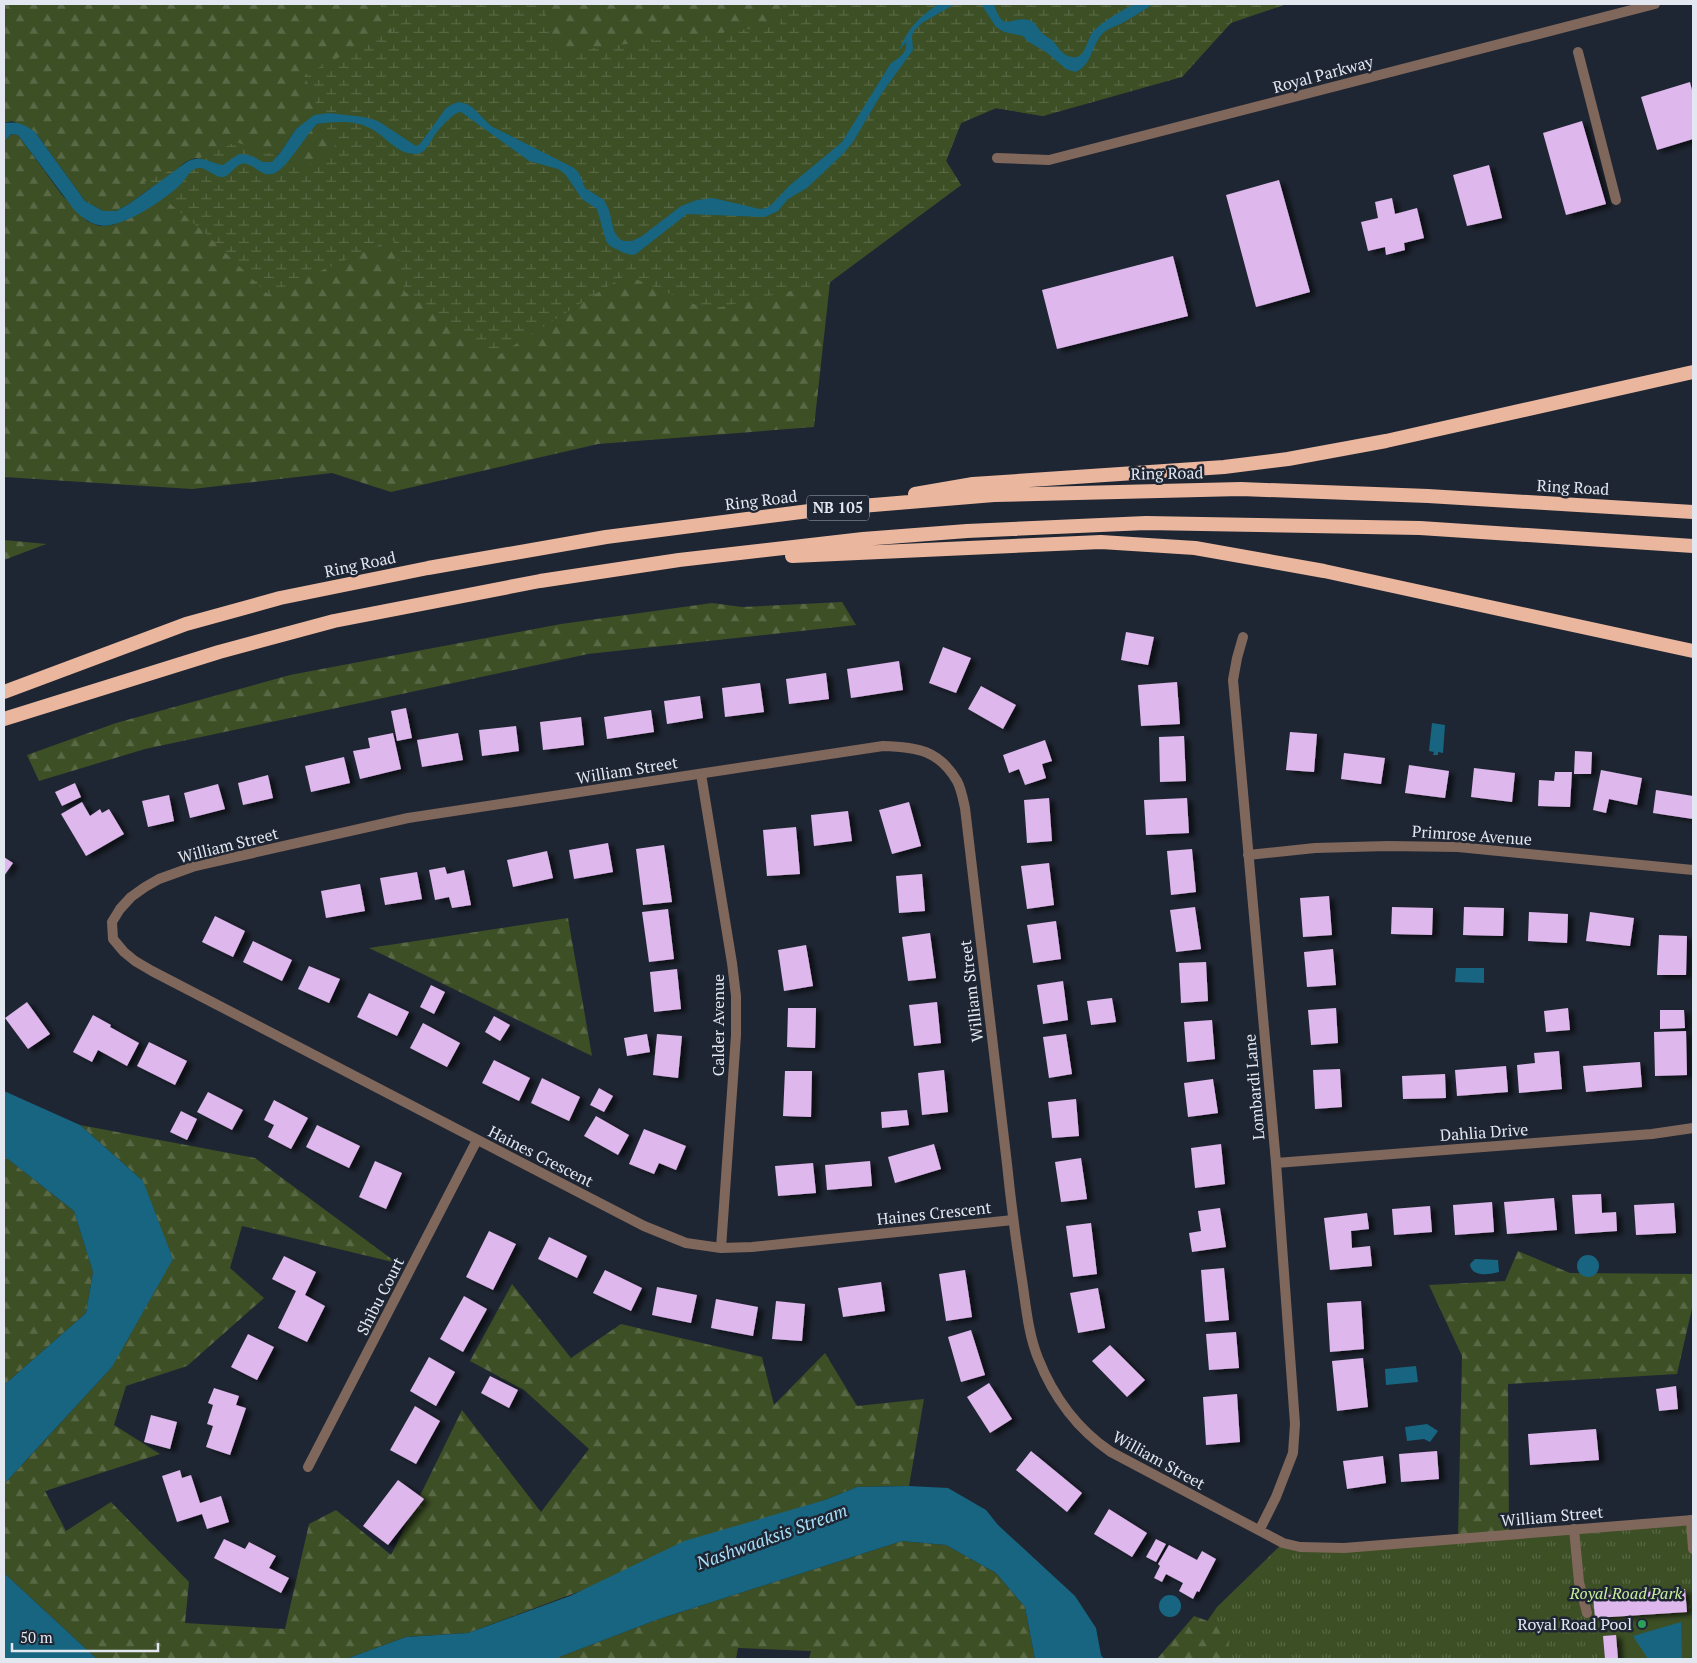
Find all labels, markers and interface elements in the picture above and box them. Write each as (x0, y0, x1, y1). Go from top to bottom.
street label: Royal Parkway (1270, 50, 1377, 98)
street label: Ring Road (1131, 461, 1204, 485)
street label: Ring Road (1536, 474, 1610, 500)
street label: Ring Road (724, 485, 798, 515)
road number: NB 105 (807, 496, 869, 520)
street label: Ring Road (322, 546, 398, 582)
street label: William Street (575, 751, 679, 789)
street label: Primrose Avenue (1411, 820, 1533, 850)
street label: William Street (176, 822, 281, 868)
street label: William Street (954, 939, 988, 1043)
street label: Calder Avenue (707, 974, 729, 1076)
street label: Lombardi Lane (1238, 1033, 1270, 1141)
street label: Dahlia Drive (1439, 1118, 1529, 1146)
street label: Haines Crescent (485, 1120, 597, 1192)
street label: Haines Crescent (876, 1196, 992, 1230)
street label: Shibu Court (351, 1253, 409, 1339)
street label: William Street (1109, 1425, 1209, 1495)
water label: Nashwaaksis Stream (692, 1498, 851, 1575)
street label: William Street (1500, 1501, 1604, 1531)
park label: Royal Road Park (1569, 1582, 1683, 1604)
place label: Royal Road Pool (1518, 1613, 1632, 1635)
marker: Royal Road Pool (1636, 1618, 1648, 1630)
scale bar (12, 1620, 159, 1652)
text: 50 m (20, 1627, 53, 1647)

